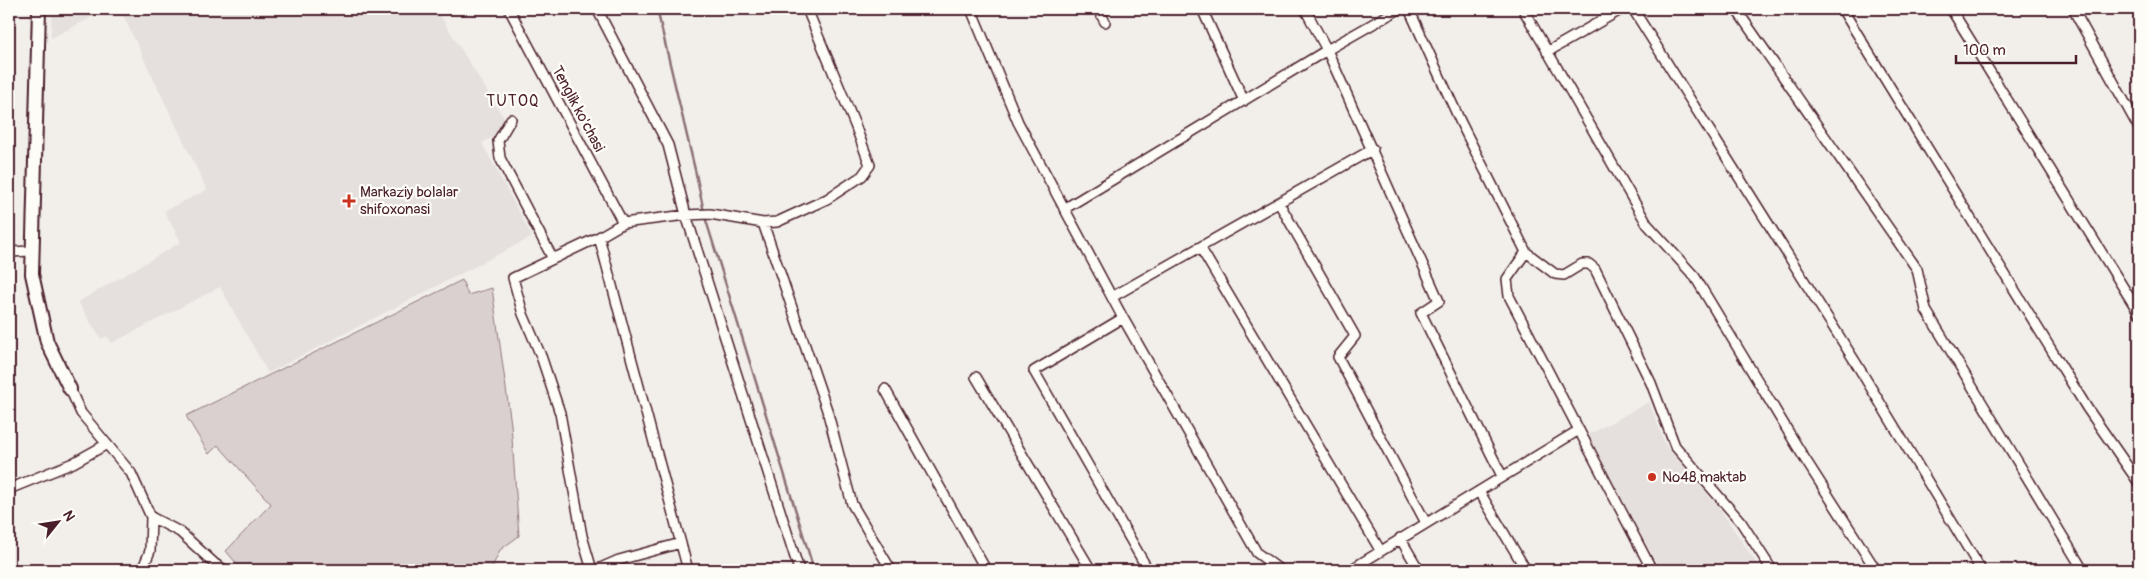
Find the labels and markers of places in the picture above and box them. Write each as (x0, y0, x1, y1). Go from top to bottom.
place label: Markaziy bolalar shifoxonasi (360, 183, 459, 219)
marker: Markaziy bolalar shifoxonasi (342, 194, 356, 208)
place label: №48 maktab (1662, 468, 1747, 487)
marker: №48 maktab (1646, 471, 1658, 483)

